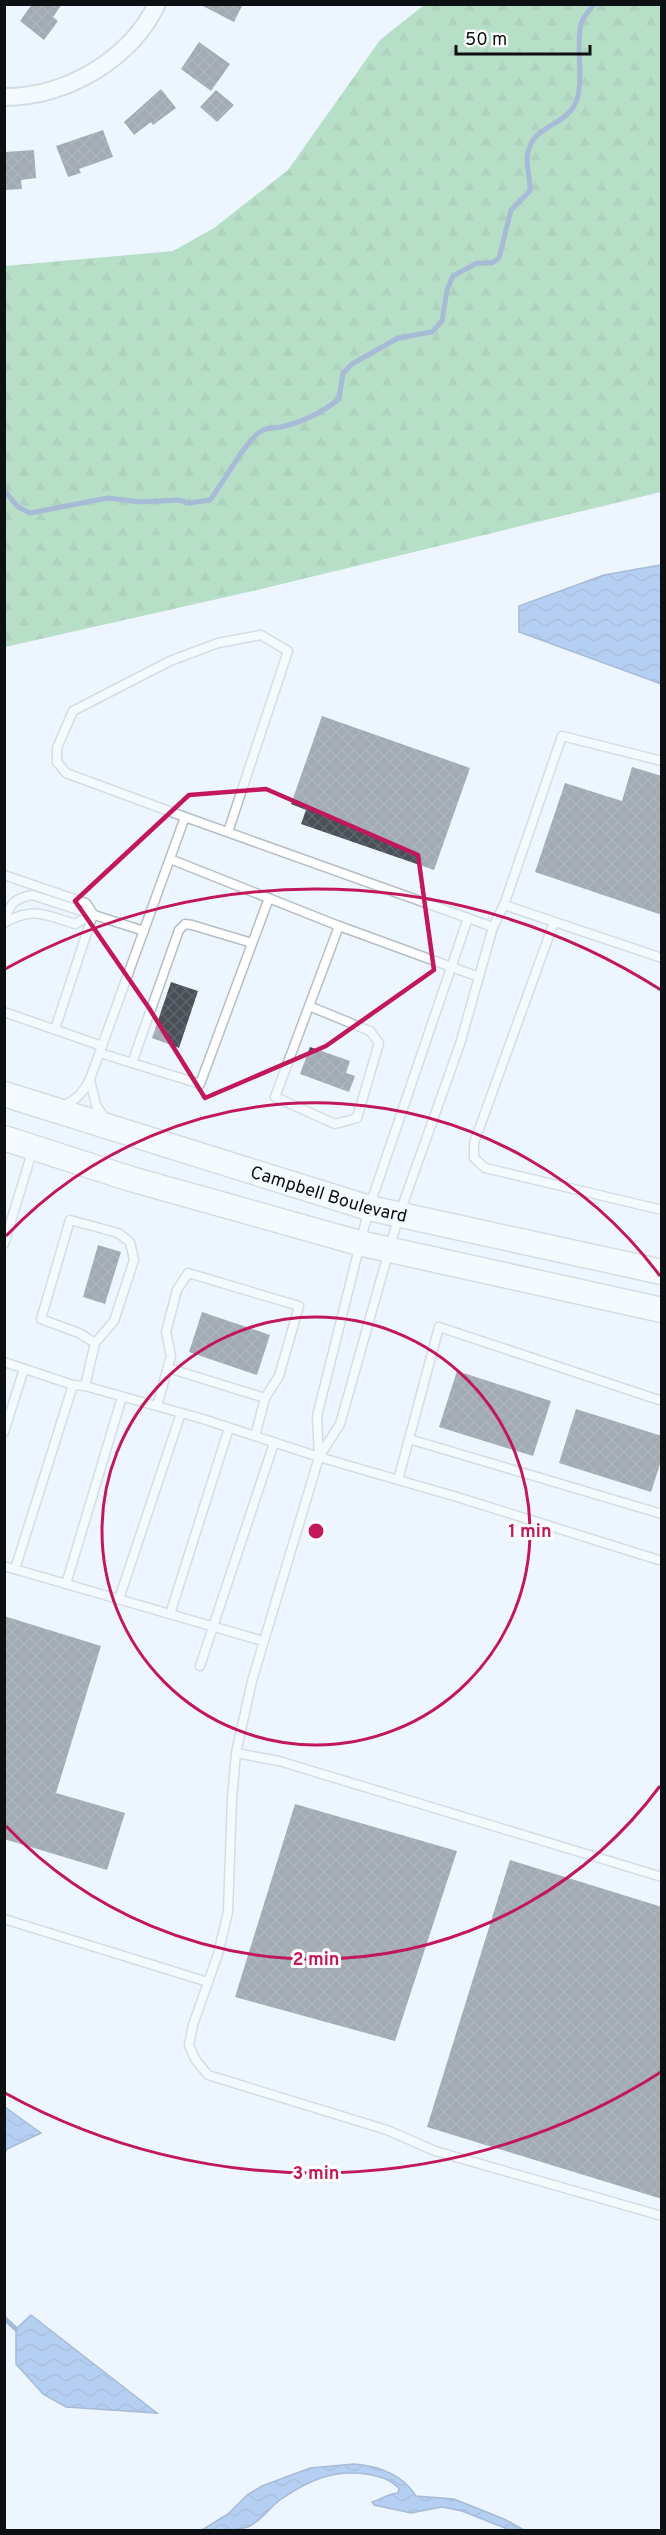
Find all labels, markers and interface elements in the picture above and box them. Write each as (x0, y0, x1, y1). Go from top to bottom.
scale bar (456, 18, 590, 56)
text: 50 m (465, 29, 507, 52)
street label: Campbell Boulevard (247, 1162, 409, 1229)
centre of rings (306, 1521, 326, 1541)
text: 1 min (508, 1521, 552, 1544)
text: 2 min (292, 1949, 340, 1972)
text: 3 min (293, 2163, 339, 2186)

